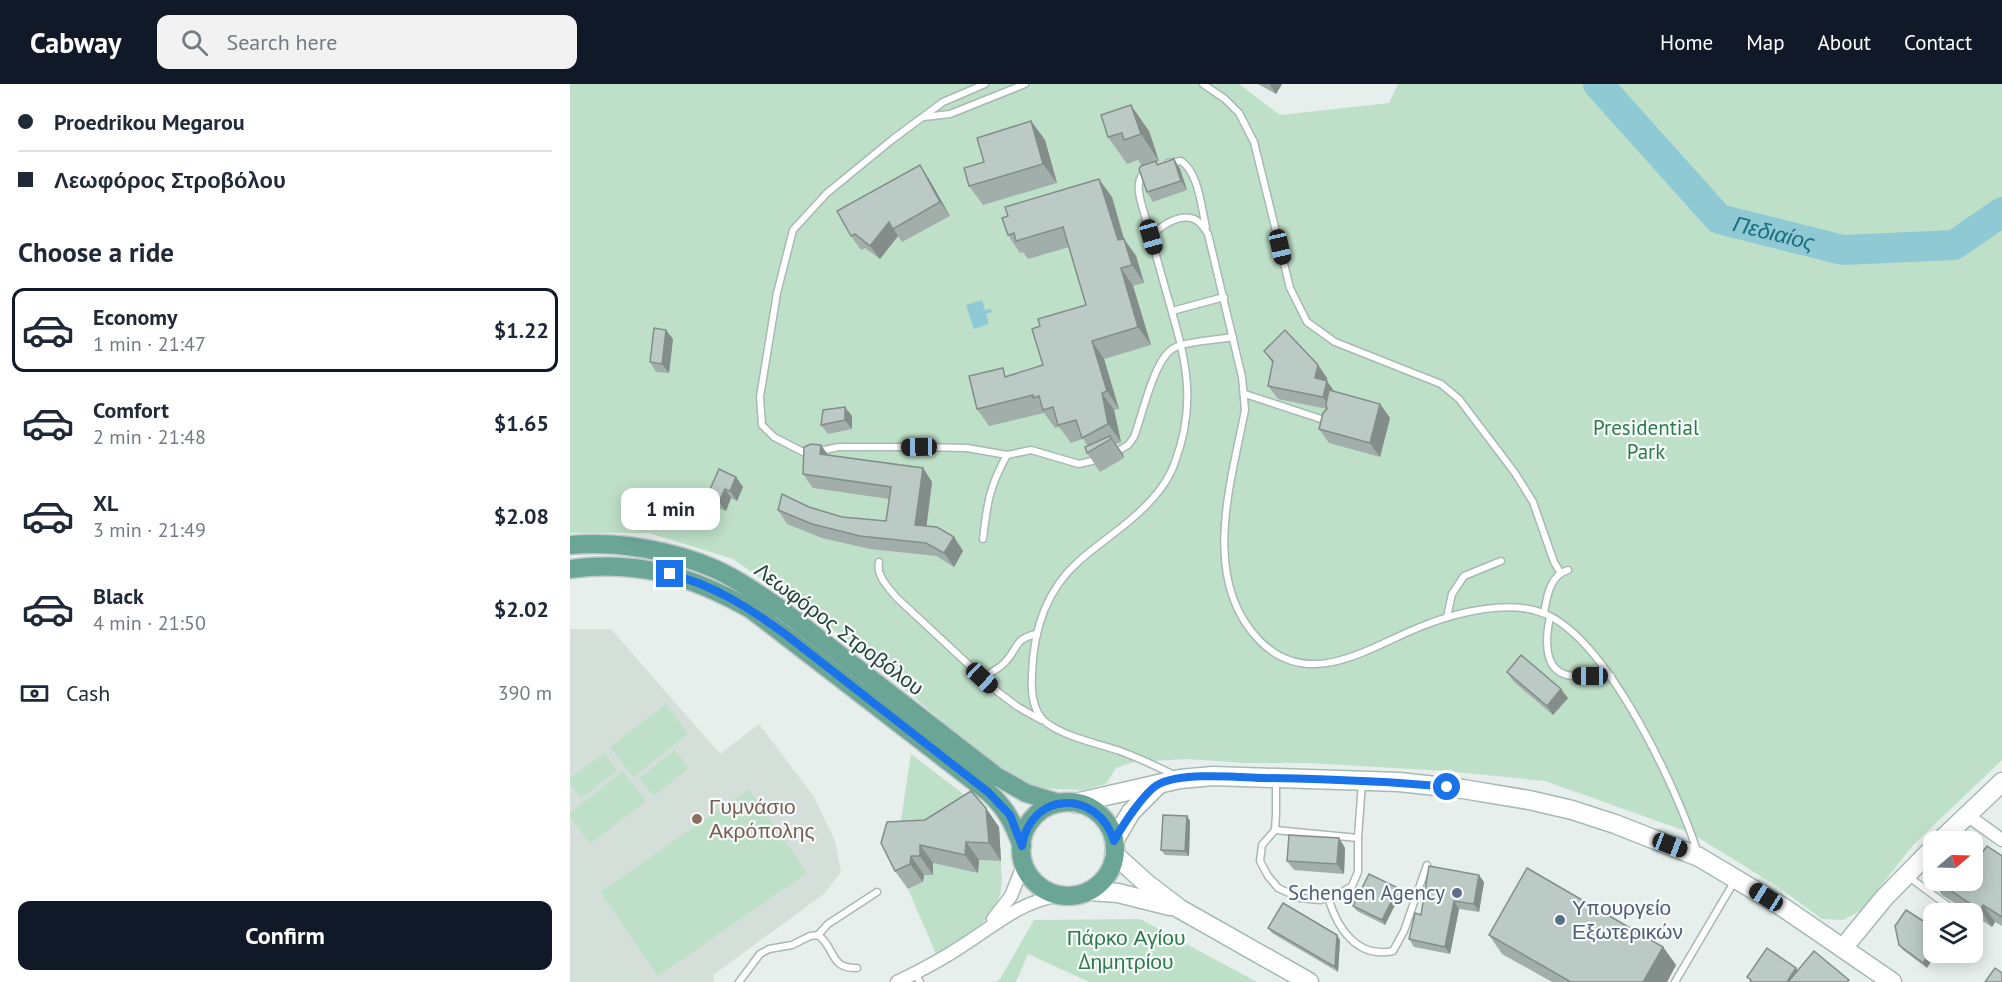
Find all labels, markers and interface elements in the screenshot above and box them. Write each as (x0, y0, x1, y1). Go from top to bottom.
search box (157, 15, 577, 69)
text: Cabway (30, 24, 121, 61)
icon: search (178, 26, 211, 59)
text: Search here (226, 28, 337, 56)
text: Home (1660, 29, 1713, 56)
text: Map (1746, 29, 1785, 56)
text: About (1818, 29, 1871, 56)
text: Contact (1904, 29, 1972, 56)
text: Proedrikou Megarou (54, 108, 245, 136)
text: Λεωφόρος Στροβόλου (54, 166, 286, 194)
water label: Πεδιαίος (1730, 209, 1818, 256)
car (1137, 217, 1165, 257)
car (1267, 227, 1293, 267)
text: Choose a ride (18, 235, 174, 269)
icon: car (21, 303, 75, 357)
text: Economy (93, 303, 177, 331)
text: $1.22 (494, 316, 549, 344)
text: 1 min · 21:47 (93, 331, 206, 357)
icon: car (21, 396, 75, 450)
text: Comfort (93, 396, 169, 424)
text: $1.65 (494, 409, 549, 437)
park label: Presidential Park (1593, 414, 1699, 465)
text: 2 min · 21:48 (93, 424, 206, 450)
car (901, 438, 937, 456)
callout: 1 min (621, 487, 720, 529)
icon: car (21, 489, 75, 543)
text: XL (93, 489, 118, 517)
text: 1 min (646, 496, 695, 522)
text: $2.08 (494, 502, 549, 530)
text: 3 min · 21:49 (93, 517, 206, 543)
street label: Λεωφόρος Στροβόλου (749, 556, 929, 701)
route end (656, 560, 683, 587)
icon: car (21, 582, 75, 636)
text: Black (93, 582, 144, 610)
text: $2.02 (494, 595, 549, 623)
text: 4 min · 21:50 (93, 610, 206, 636)
car (963, 659, 1001, 697)
car (1572, 667, 1608, 685)
icon: cash (18, 677, 51, 710)
text: Cash (66, 679, 110, 707)
text: 390 m (498, 680, 552, 706)
route start (1433, 773, 1460, 800)
place label: Γυμνάσιο Ακρόπολης (709, 793, 815, 844)
marker: Γυμνάσιο Ακρόπολης (690, 812, 704, 826)
car (1650, 830, 1690, 860)
north arrow (1923, 831, 1983, 891)
map controls (1923, 831, 1983, 963)
place label: Schengen Agency (1288, 879, 1445, 906)
car (1746, 880, 1786, 914)
marker: Schengen Agency (1450, 886, 1464, 900)
place label: Υπουργείο Εξωτερικών (1572, 894, 1683, 945)
button: Confirm (18, 901, 552, 970)
button: layers (1923, 903, 1983, 963)
marker: Υπουργείο Εξωτερικών (1553, 913, 1567, 927)
park label: Πάρκο Αγίου Δημητρίου (1067, 924, 1185, 975)

